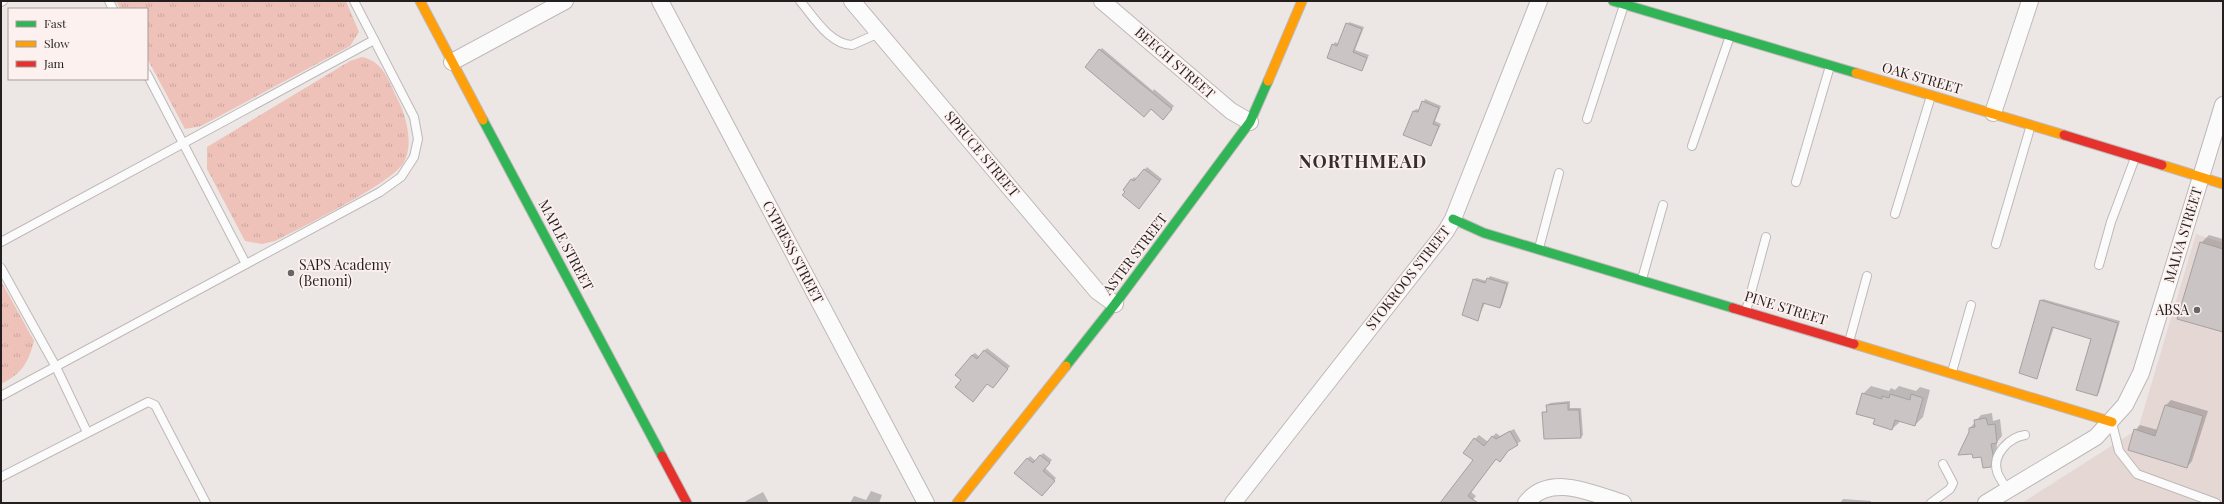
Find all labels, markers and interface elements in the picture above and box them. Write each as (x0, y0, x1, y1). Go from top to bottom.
legend (8, 8, 148, 80)
text: Fast (44, 15, 67, 31)
street label: BEECH STREET (1131, 22, 1220, 103)
text: Slow (44, 35, 70, 51)
text: Jam (43, 55, 65, 71)
street label: OAK STREET (1880, 57, 1965, 98)
street label: SPRUCE STREET (941, 107, 1024, 201)
district label: NORTHMEAD (1299, 149, 1427, 173)
street label: MALVA STREET (2159, 184, 2206, 285)
street label: MAPLE STREET (535, 196, 599, 294)
street label: CYPRESS STREET (758, 197, 829, 307)
street label: ASTER STREET (1097, 209, 1172, 299)
street label: STOKROOS STREET (1361, 221, 1455, 334)
place label: SAPS Academy (Benoni) (299, 255, 391, 290)
marker: SAPS Academy (Benoni) (286, 268, 296, 278)
street label: PINE STREET (1742, 286, 1830, 329)
place label: ABSA (2154, 300, 2189, 319)
marker: ABSA (2192, 305, 2202, 315)

